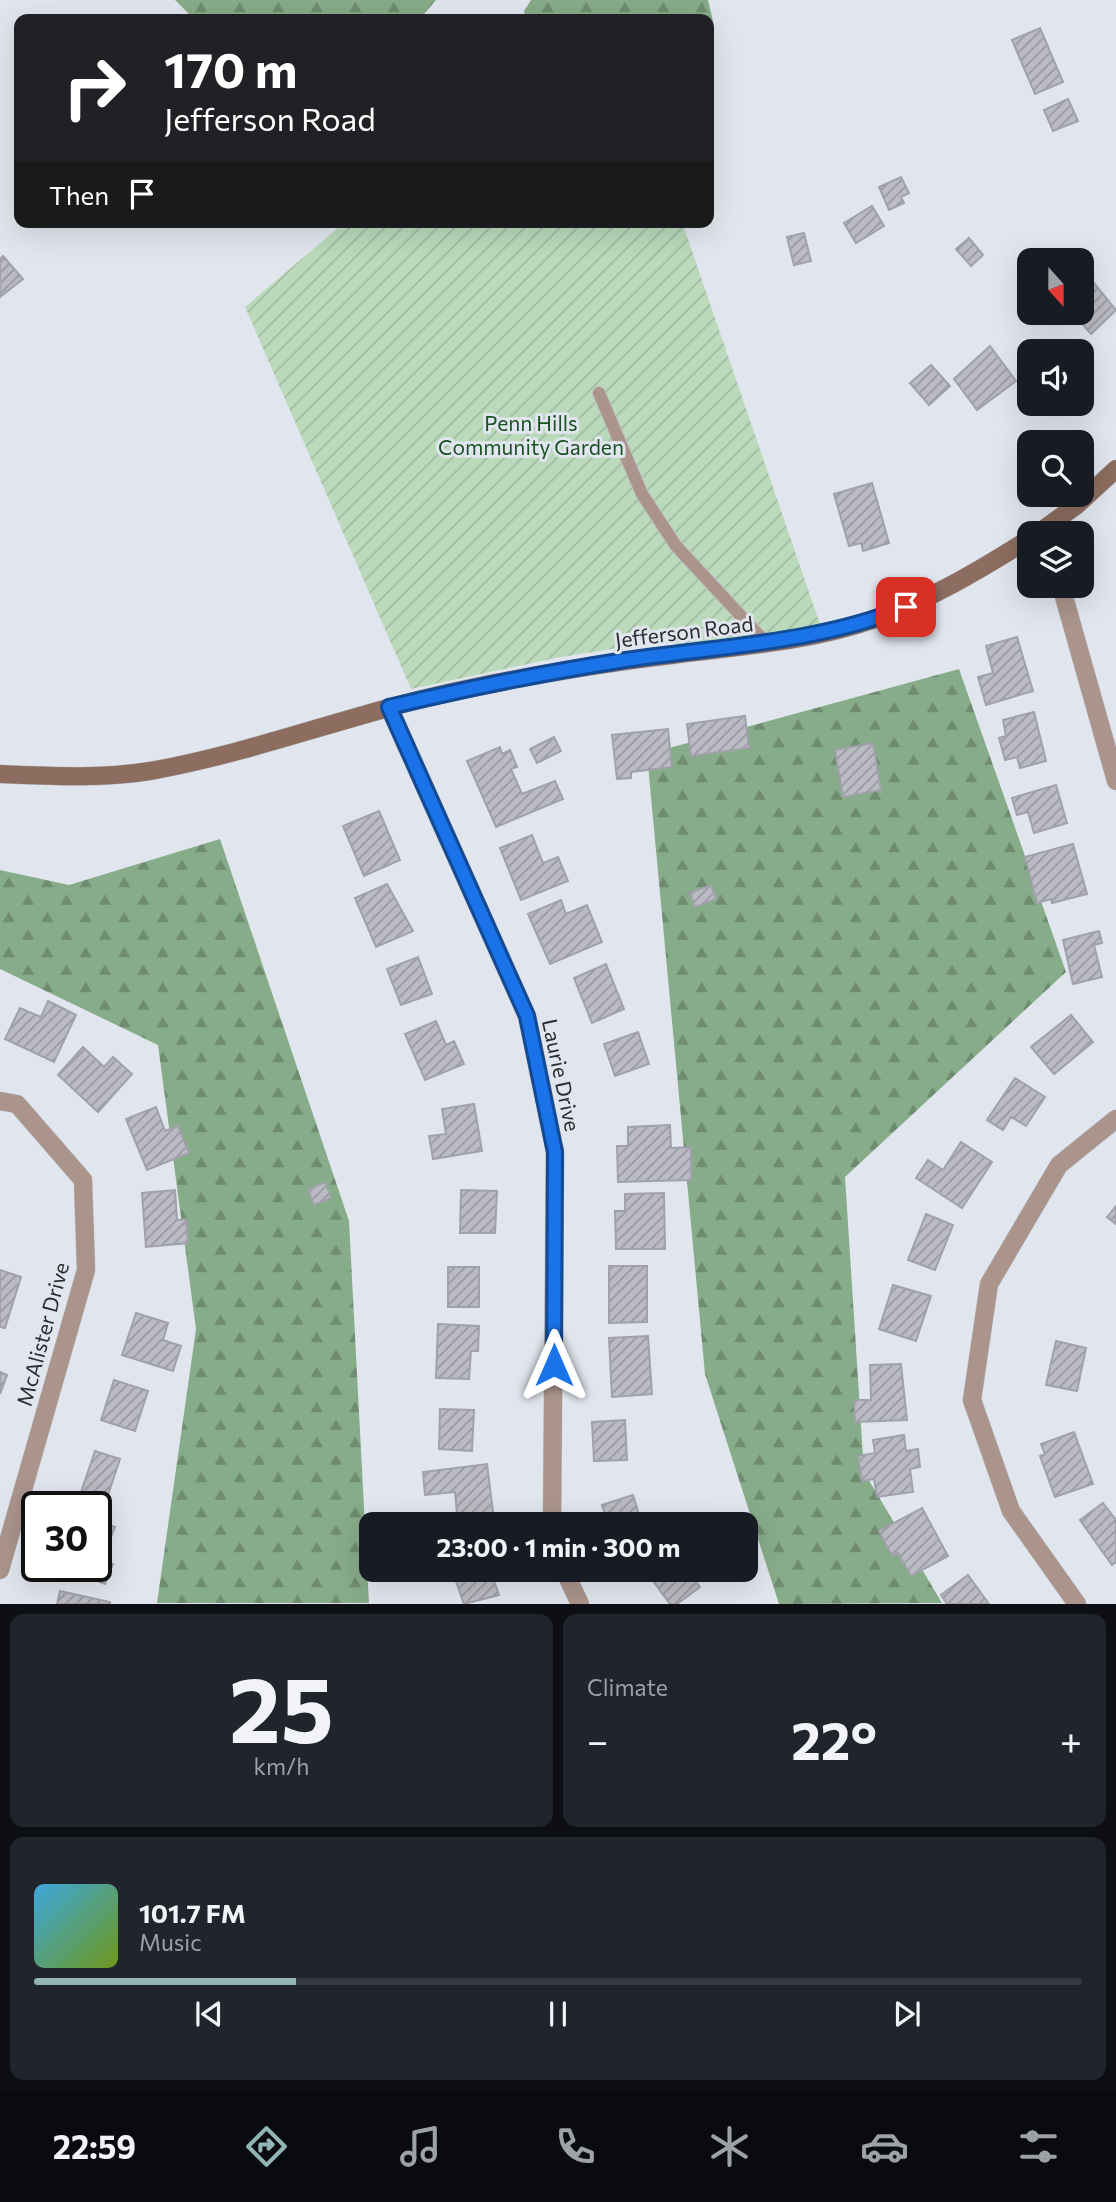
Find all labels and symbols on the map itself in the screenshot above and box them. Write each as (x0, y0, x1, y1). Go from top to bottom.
north arrow (1017, 248, 1094, 326)
park label: Penn Hills Community Garden (438, 410, 624, 459)
pin (876, 577, 936, 637)
street label: Jefferson Road (614, 610, 754, 652)
street label: Laurie Drive (538, 1016, 586, 1134)
street label: McAlister Drive (11, 1259, 73, 1409)
position arrow (517, 1328, 591, 1402)
speed limit sign: 30 (21, 1491, 112, 1582)

